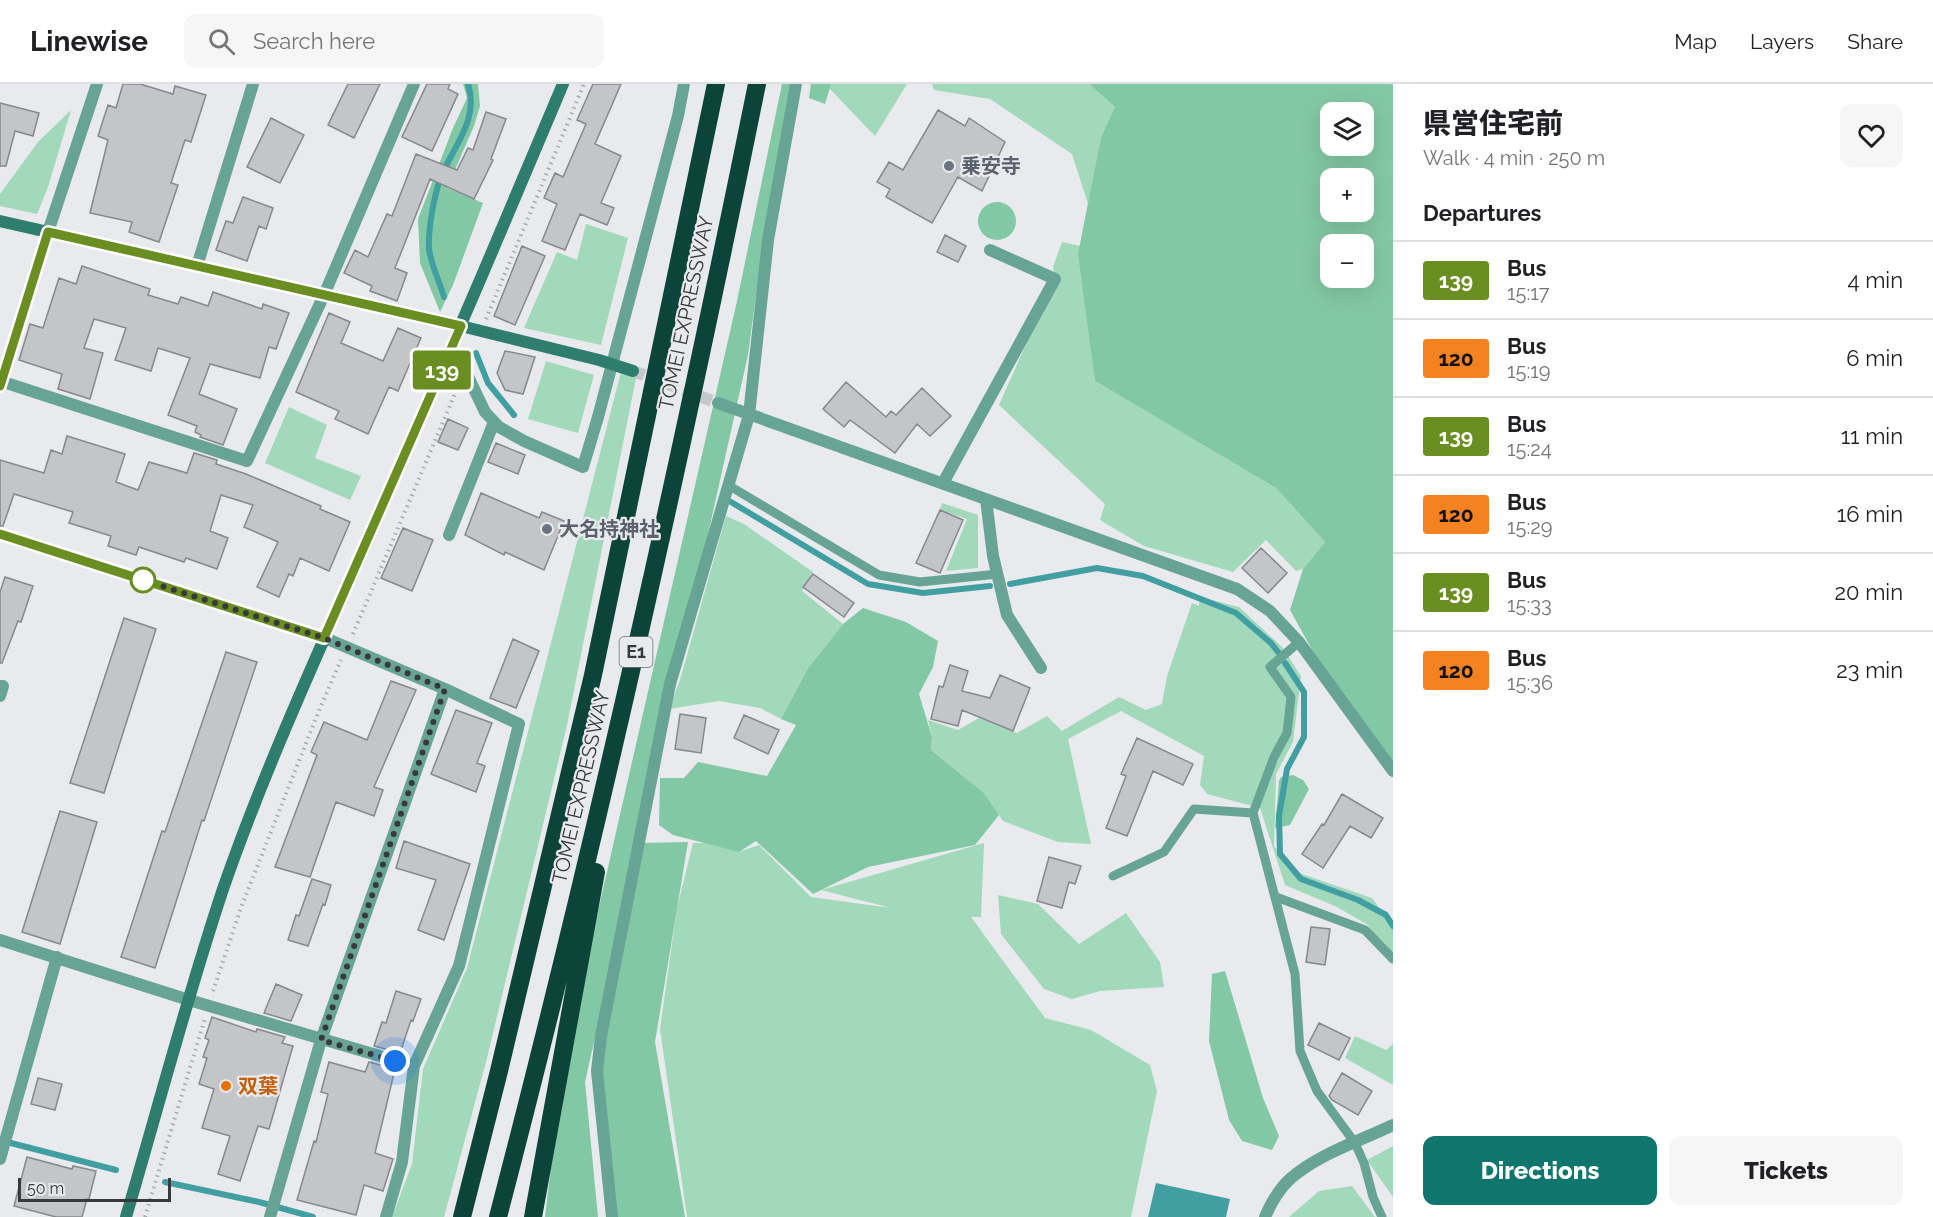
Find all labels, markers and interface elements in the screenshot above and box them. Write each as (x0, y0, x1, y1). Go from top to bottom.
search box (184, 14, 604, 68)
text: Linewise (30, 25, 148, 58)
icon: search (205, 25, 238, 58)
text: Search here (253, 28, 375, 54)
text: Map (1674, 29, 1717, 54)
text: Layers (1750, 29, 1814, 54)
text: Share (1847, 29, 1903, 54)
map controls (1320, 102, 1374, 288)
button: layers (1320, 102, 1374, 156)
button: heart (1840, 104, 1903, 167)
text: 県営住宅前 (1423, 107, 1563, 140)
text: Walk · 4 min · 250 m (1423, 146, 1605, 170)
place label: 乗安寺 (961, 154, 1021, 178)
marker: 乗安寺 (942, 159, 956, 173)
button: + (1320, 168, 1374, 222)
text: Departures (1423, 200, 1541, 226)
street label: TOMEI EXPRESSWAY (654, 214, 718, 412)
button: − (1320, 234, 1374, 288)
text: Bus (1507, 255, 1546, 281)
text: 4 min (1848, 267, 1903, 293)
text: 139 (1439, 268, 1473, 293)
text: 15:17 (1507, 281, 1549, 305)
text: Bus (1507, 333, 1546, 359)
text: 6 min (1846, 345, 1903, 371)
text: 120 (1438, 346, 1474, 371)
line badge: 139 (408, 350, 476, 390)
text: 139 (425, 358, 459, 383)
text: 15:19 (1507, 359, 1551, 383)
text: Bus (1507, 411, 1546, 437)
text: 11 min (1841, 423, 1903, 449)
text: 139 (1439, 424, 1473, 449)
text: 15:24 (1507, 437, 1552, 461)
text: Bus (1507, 489, 1546, 515)
text: 16 min (1837, 501, 1903, 527)
text: 120 (1438, 502, 1474, 527)
text: 15:29 (1507, 515, 1552, 539)
place label: 大名持神社 (559, 517, 659, 541)
marker: 大名持神社 (540, 522, 554, 536)
unlabelled marker (130, 567, 156, 593)
text: Bus (1507, 567, 1546, 593)
text: 20 min (1835, 579, 1903, 605)
text: 139 (1439, 580, 1473, 605)
text: 15:33 (1507, 593, 1552, 617)
road number: E1 (620, 637, 652, 667)
text: Bus (1507, 645, 1546, 671)
text: 23 min (1836, 657, 1903, 683)
text: 120 (1438, 658, 1474, 683)
text: 15:36 (1507, 671, 1553, 695)
street label: TOMEI EXPRESSWAY (547, 688, 615, 886)
your location (380, 1046, 410, 1076)
place label: 双葉 (238, 1074, 278, 1098)
marker: 双葉 (219, 1079, 233, 1093)
button: Directions (1423, 1136, 1657, 1205)
button: Tickets (1669, 1136, 1903, 1205)
scale bar (18, 1175, 171, 1202)
text: 50 m (27, 1179, 64, 1198)

